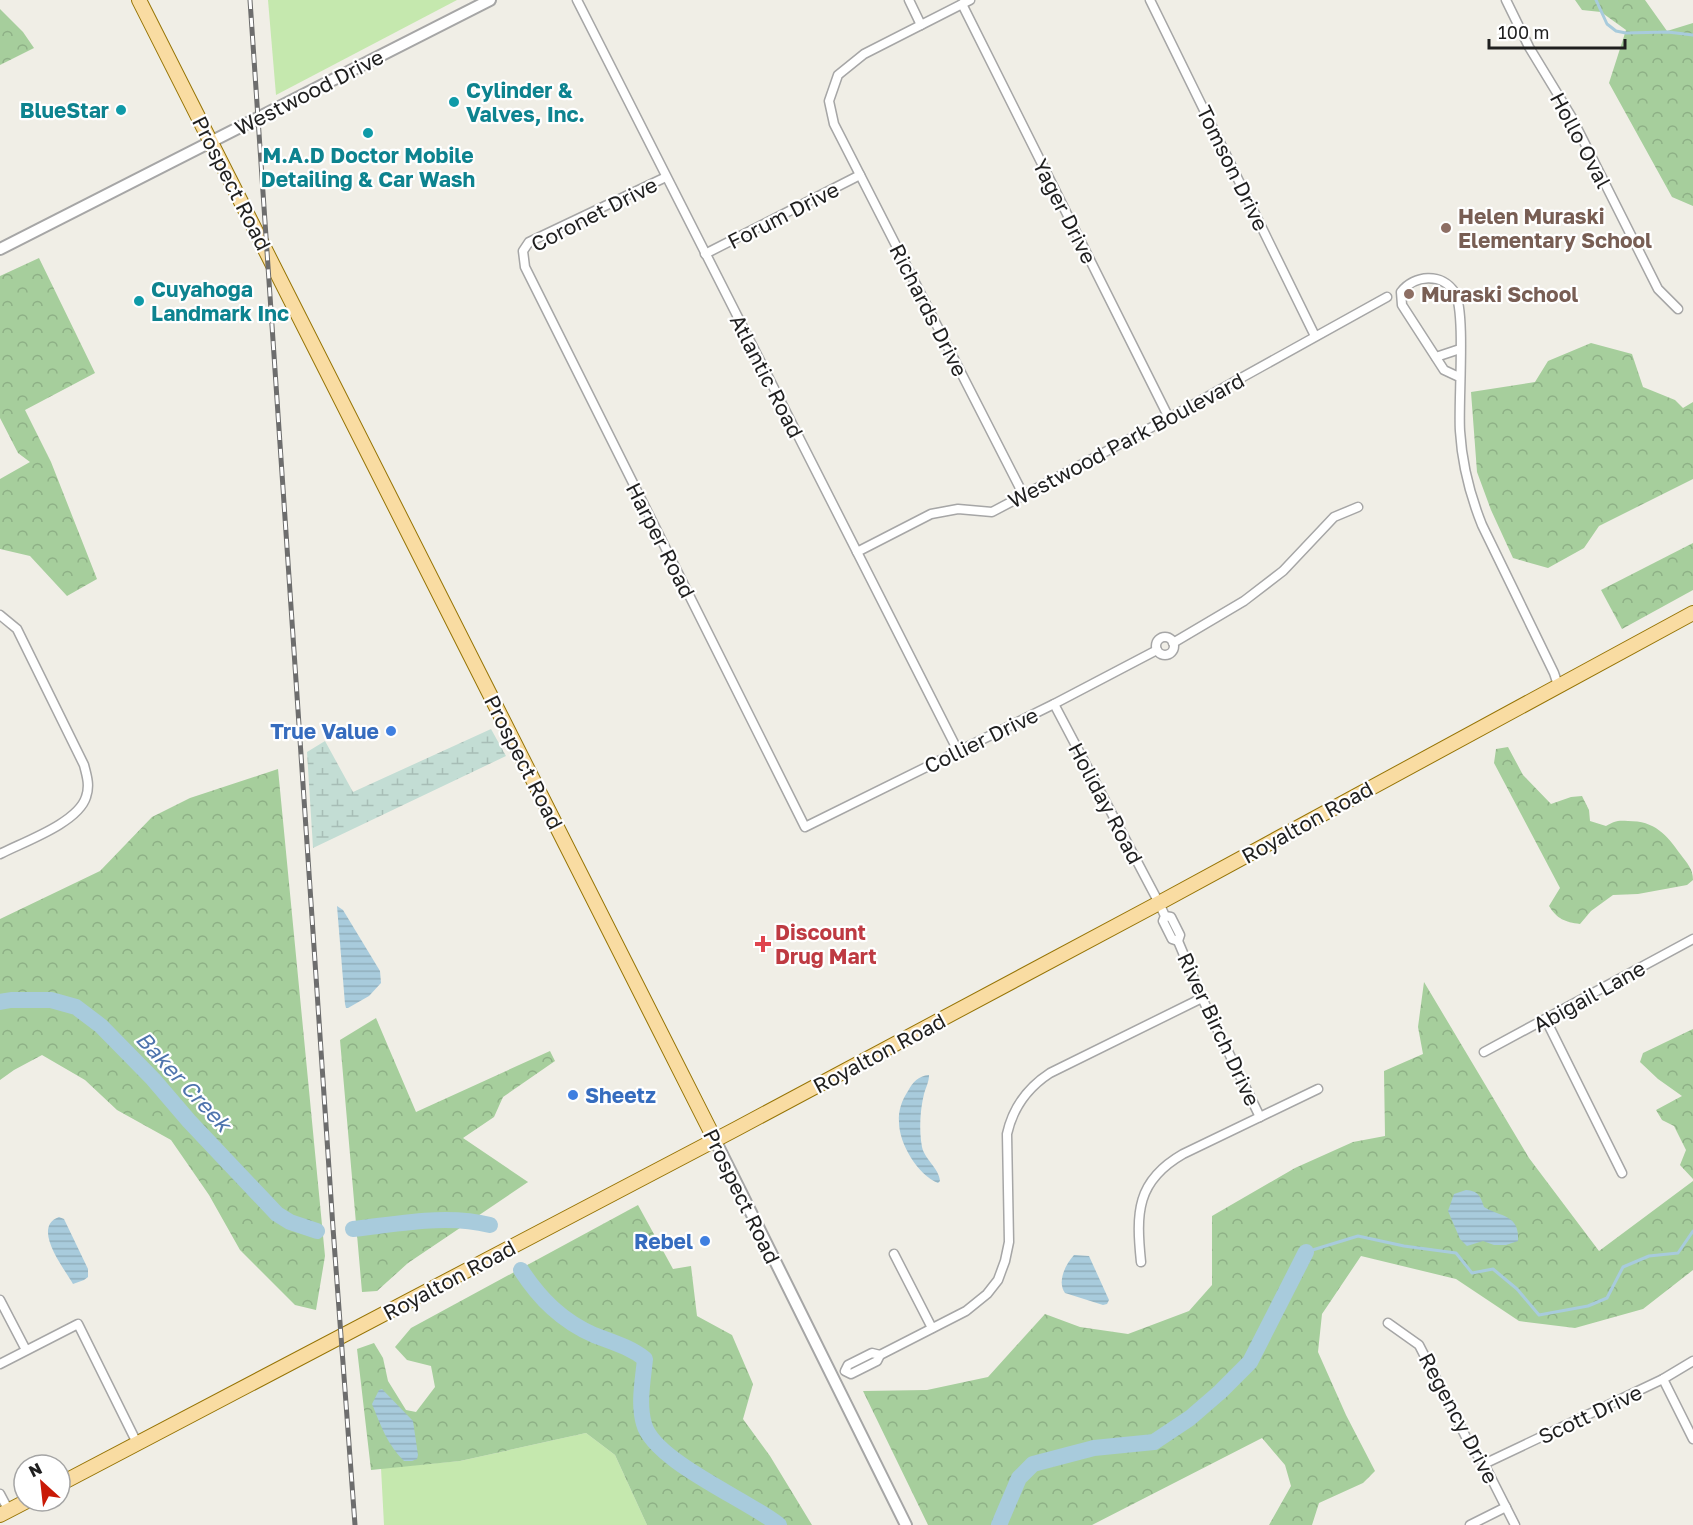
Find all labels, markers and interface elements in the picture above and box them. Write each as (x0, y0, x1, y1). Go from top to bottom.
scale bar (1489, 12, 1626, 50)
text: 100 m (1498, 21, 1549, 43)
street label: Westwood Drive (230, 43, 388, 141)
place label: Cylinder & Valves, Inc. (466, 77, 585, 127)
street label: Hollo Oval (1545, 88, 1617, 192)
marker: Cylinder & Valves, Inc. (447, 95, 461, 109)
place label: BlueStar (20, 97, 109, 123)
street label: Tomson Drive (1191, 101, 1275, 235)
marker: BlueStar (114, 103, 128, 117)
street label: Prospect Road (187, 112, 277, 254)
marker: M.A.D Doctor Mobile Detailing & Car Wash (361, 126, 375, 140)
place label: M.A.D Doctor Mobile Detailing & Car Wash (261, 142, 475, 192)
street label: Yager Drive (1027, 154, 1103, 268)
street label: Coronet Drive (527, 171, 661, 257)
street label: Forum Drive (723, 176, 843, 254)
place label: Helen Muraski Elementary School (1458, 203, 1652, 253)
marker: Helen Muraski Elementary School (1439, 221, 1453, 235)
street label: Richards Drive (884, 239, 974, 381)
place label: Cuyahoga Landmark Inc (151, 276, 289, 326)
place label: Muraski School (1421, 281, 1578, 307)
marker: Muraski School (1402, 287, 1416, 301)
marker: Cuyahoga Landmark Inc (132, 294, 146, 308)
street label: Atlantic Road (725, 310, 809, 442)
street label: Westwood Park Boulevard (1003, 367, 1249, 513)
street label: Harper Road (621, 478, 701, 602)
street label: Prospect Road (479, 691, 569, 833)
street label: Collier Drive (920, 701, 1042, 779)
place label: True Value (270, 718, 379, 744)
marker: True Value (384, 724, 398, 738)
street label: Holiday Road (1063, 738, 1149, 868)
street label: Royalton Road (1237, 775, 1377, 869)
place label: Discount Drug Mart (775, 919, 877, 969)
marker: Discount Drug Mart (756, 937, 770, 951)
street label: River Birch Drive (1172, 948, 1266, 1110)
street label: Abigail Lane (1528, 955, 1650, 1037)
street label: Royalton Road (808, 1007, 950, 1099)
water label: Baker Creek (131, 1025, 239, 1139)
place label: Sheetz (585, 1082, 656, 1108)
marker: Sheetz (566, 1088, 580, 1102)
street label: Prospect Road (698, 1124, 786, 1268)
place label: Rebel (634, 1228, 693, 1254)
street label: Royalton Road (378, 1234, 520, 1326)
marker: Rebel (698, 1234, 712, 1248)
street label: Regency Drive (1414, 1348, 1504, 1488)
street label: Scott Drive (1534, 1379, 1646, 1449)
north arrow (12, 1453, 72, 1513)
text: N (25, 1458, 45, 1481)

